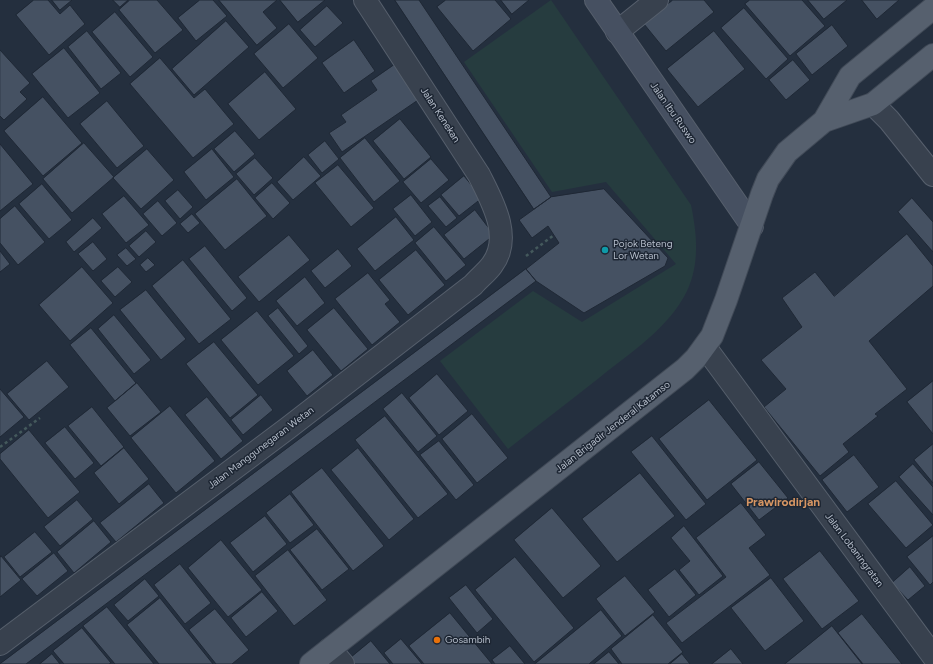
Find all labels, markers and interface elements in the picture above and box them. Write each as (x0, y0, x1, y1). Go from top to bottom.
street label: Jalan Ibu Ruswo (647, 80, 699, 146)
street label: Jalan Kenekan (418, 85, 462, 145)
place label: Pojok Beteng Lor Wetan (613, 238, 673, 262)
marker: Pojok Beteng Lor Wetan (600, 245, 610, 255)
street label: Jalan Brigadir Jenderal Katamso (553, 379, 673, 475)
street label: Jalan Manggunegaran Wetan (206, 404, 316, 492)
district label: Prawirodirjan (746, 495, 820, 509)
street label: Jalan Lobaningratan (822, 511, 886, 589)
place label: Gosambih (445, 634, 490, 646)
marker: Gosambih (432, 635, 442, 645)

